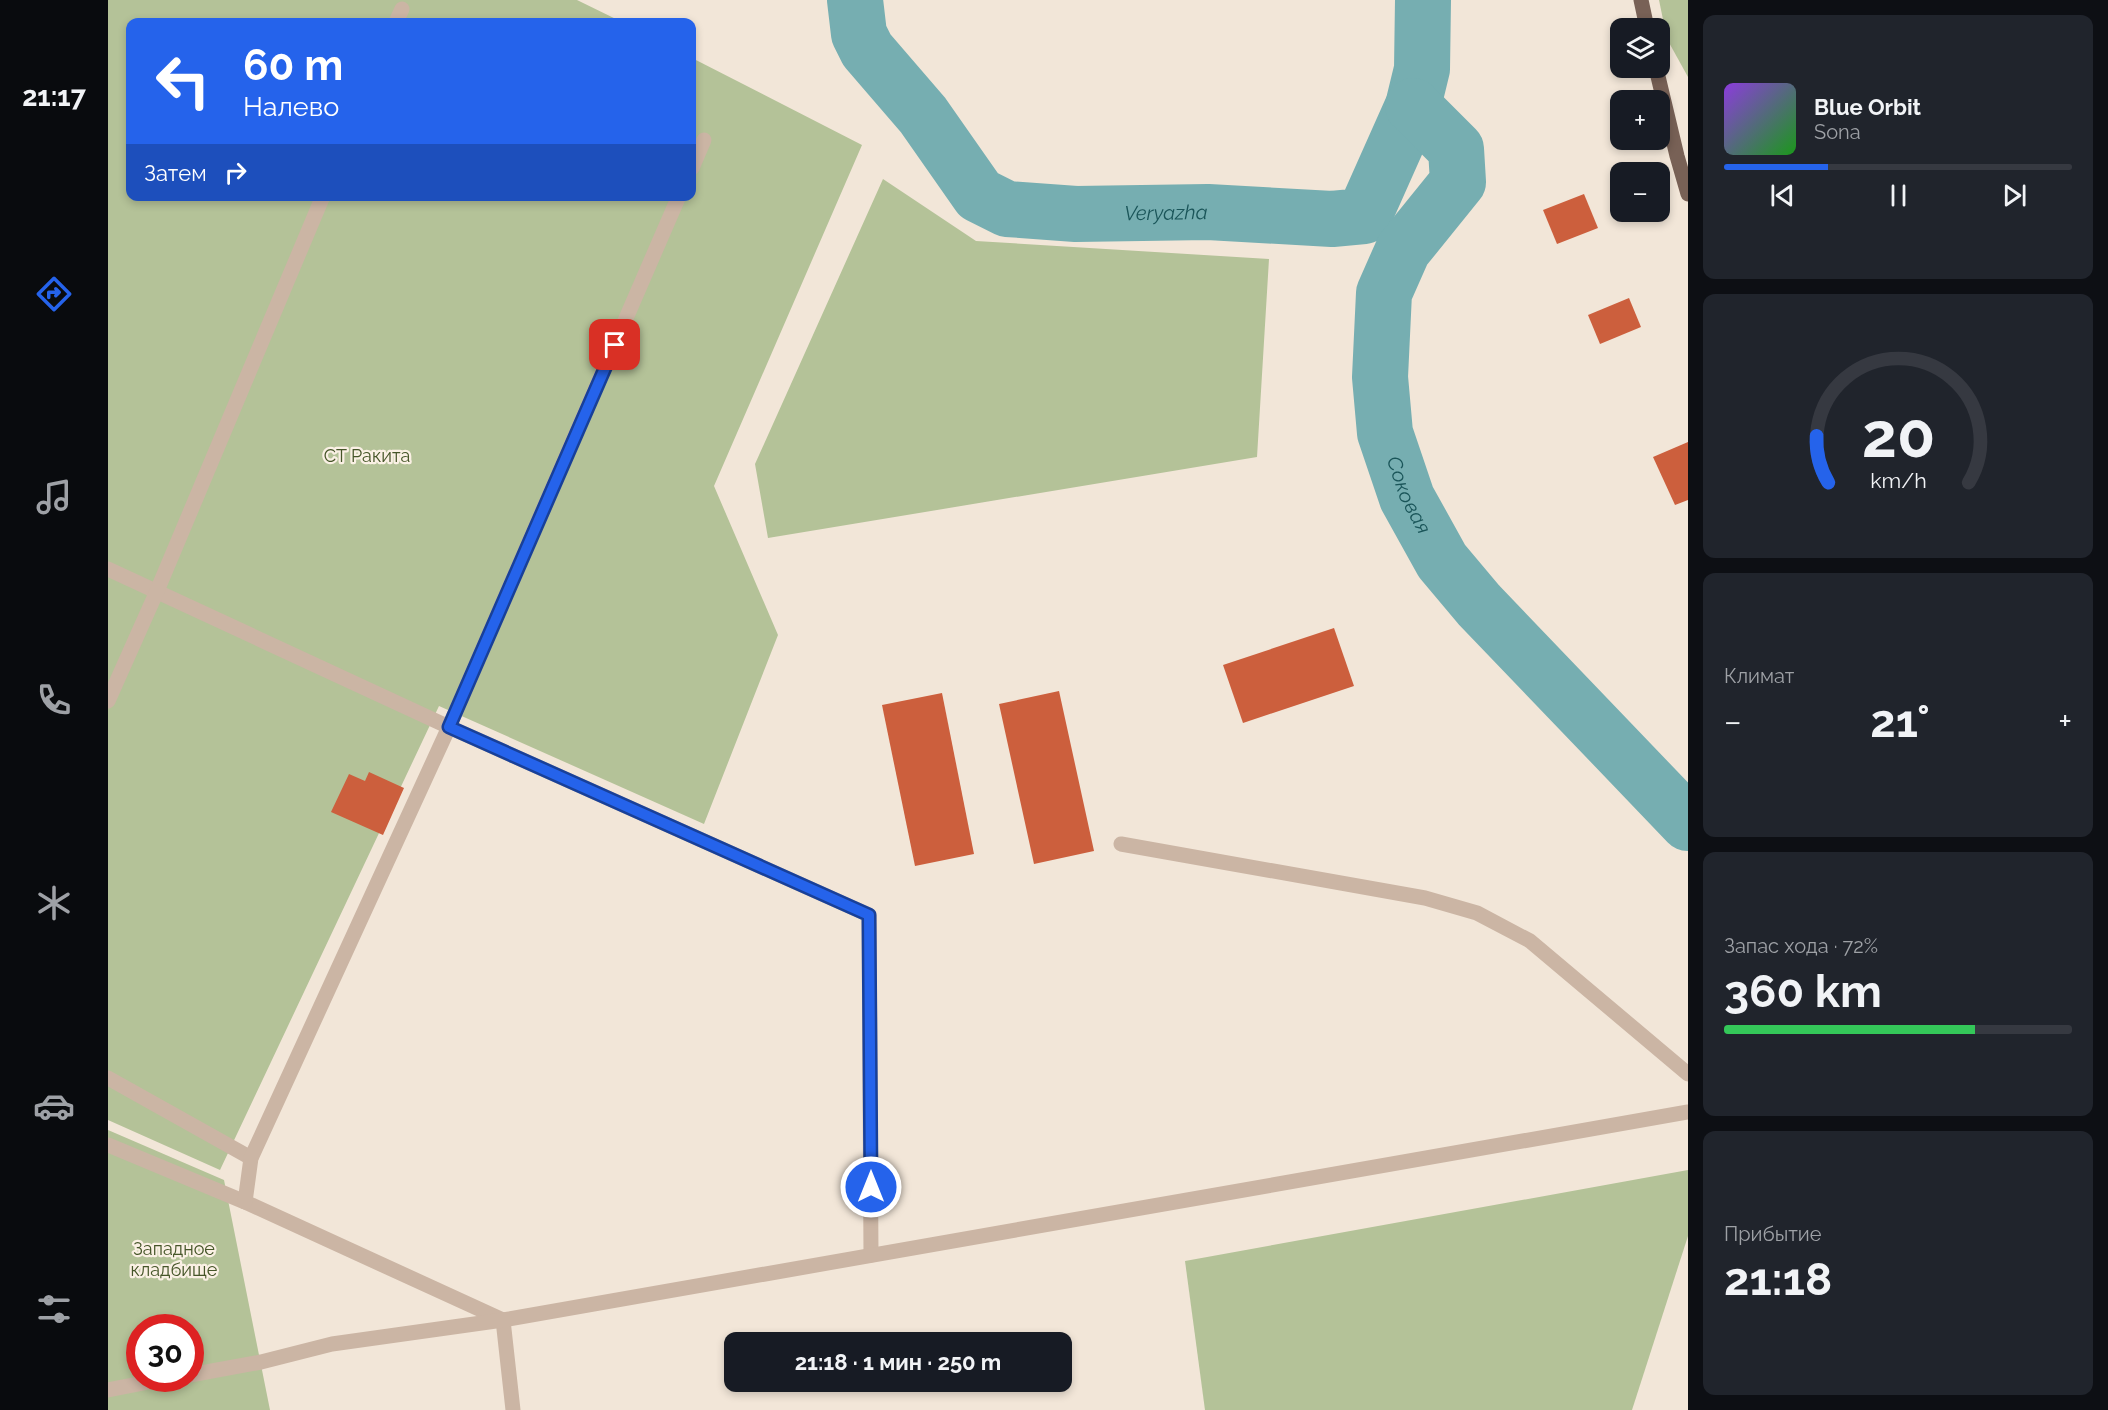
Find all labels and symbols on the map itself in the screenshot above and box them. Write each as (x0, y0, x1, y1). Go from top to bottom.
water label: Veryazha (1124, 200, 1208, 225)
pin (589, 319, 640, 370)
park label: СТ Ракита (324, 445, 410, 466)
water label: Соковая (1382, 453, 1436, 538)
position arrow (839, 1155, 903, 1219)
park label: Западное кладбище (131, 1238, 218, 1280)
speed limit sign: 30 (126, 1314, 204, 1392)

